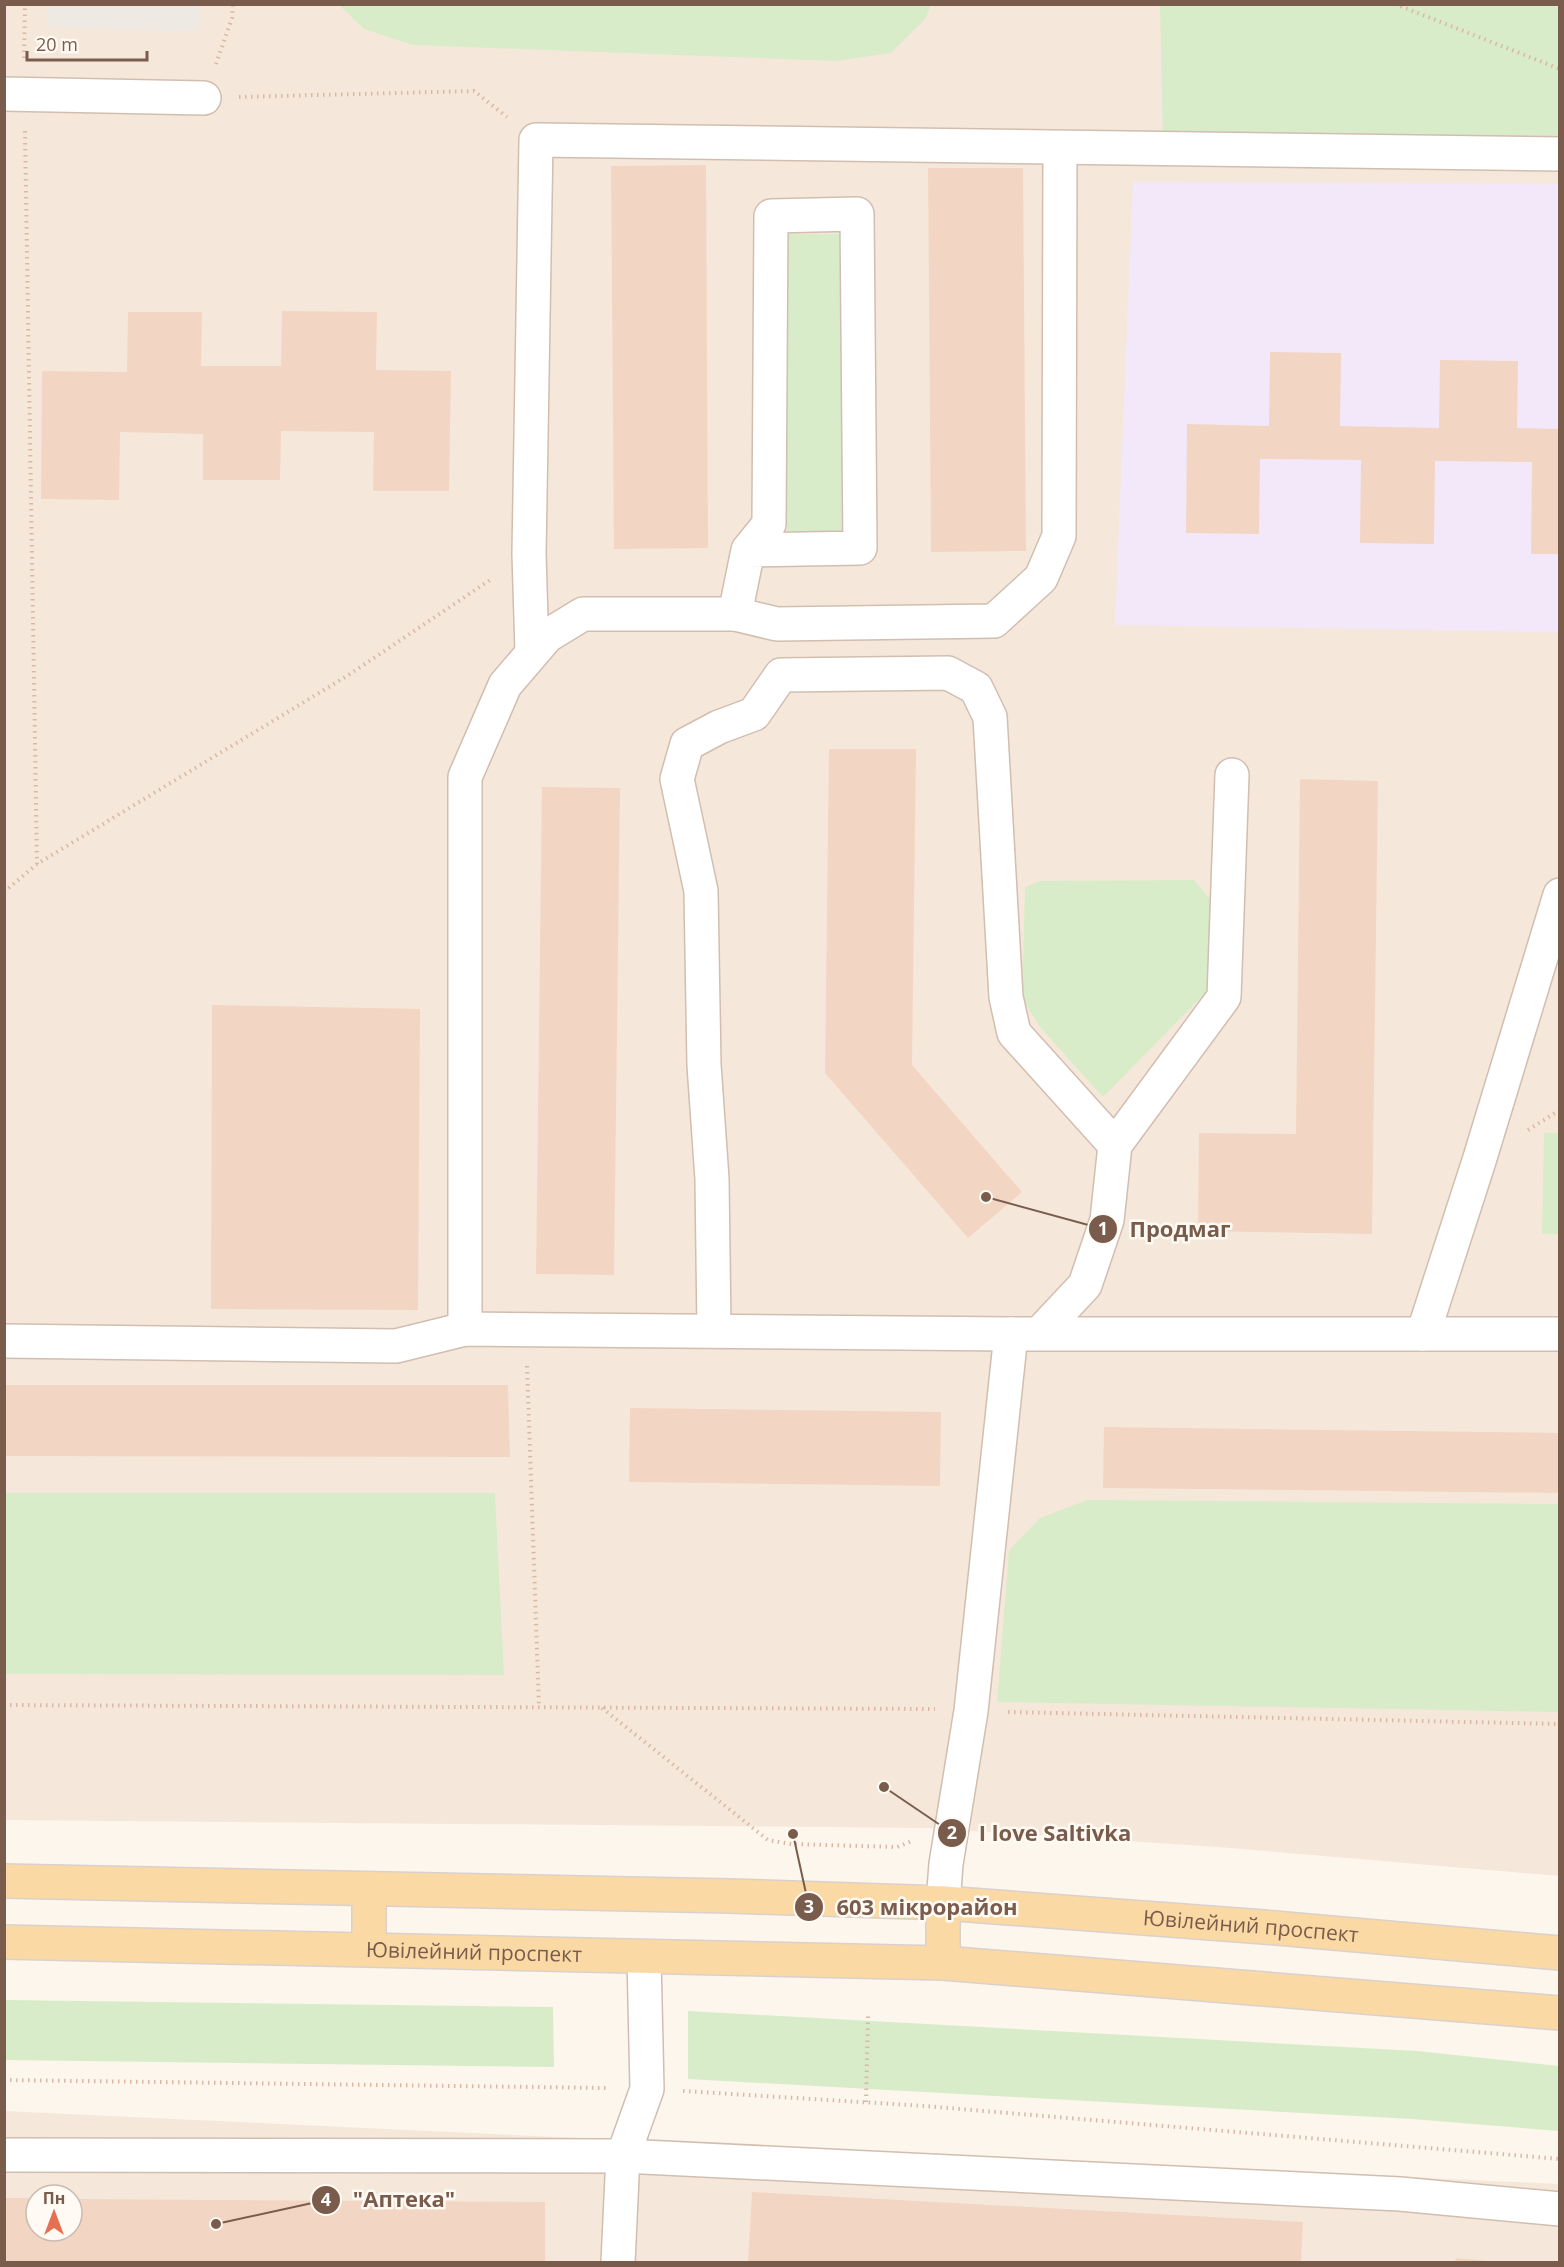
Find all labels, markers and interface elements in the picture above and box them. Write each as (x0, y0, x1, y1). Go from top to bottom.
scale bar (27, 24, 147, 62)
text: 20 m (36, 32, 78, 56)
callout: Продмаг (1088, 1209, 1242, 1249)
text: Продмаг (1130, 1213, 1231, 1243)
text: 1 (1098, 1216, 1108, 1240)
callout: I love Saltivka (937, 1813, 1143, 1853)
text: I love Saltivka (979, 1817, 1131, 1847)
text: 2 (947, 1820, 957, 1844)
callout: 603 мікрорайон (794, 1887, 1029, 1927)
text: 603 мікрорайон (836, 1891, 1018, 1921)
text: 3 (804, 1894, 814, 1918)
street label: Ювілейний проспект (1142, 1903, 1360, 1948)
street label: Ювілейний проспект (366, 1935, 582, 1968)
callout: "Аптека" (311, 2180, 467, 2220)
north arrow (24, 2183, 84, 2243)
text: "Аптека" (353, 2183, 455, 2213)
text: Пн (43, 2187, 65, 2209)
text: 4 (321, 2187, 331, 2211)

